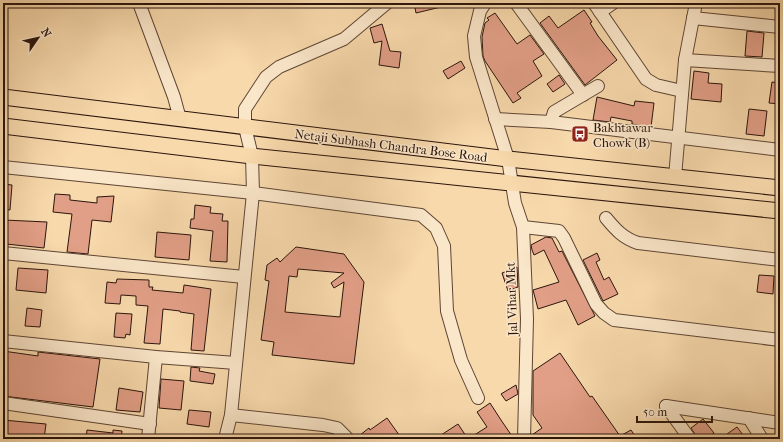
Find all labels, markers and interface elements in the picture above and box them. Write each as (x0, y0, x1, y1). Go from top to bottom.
north arrow (18, 18, 58, 58)
text: N (38, 26, 54, 40)
place label: Bakhtawar Chowk (B) (593, 120, 653, 150)
bus stop icon: Bakhtawar Chowk (B) (570, 124, 590, 144)
street label: Netaji Subhash Chandra Bose Road (294, 126, 489, 165)
street label: Jal Vihar Mkt (503, 261, 520, 337)
scale bar (637, 398, 712, 424)
text: 50 m (643, 405, 667, 419)

